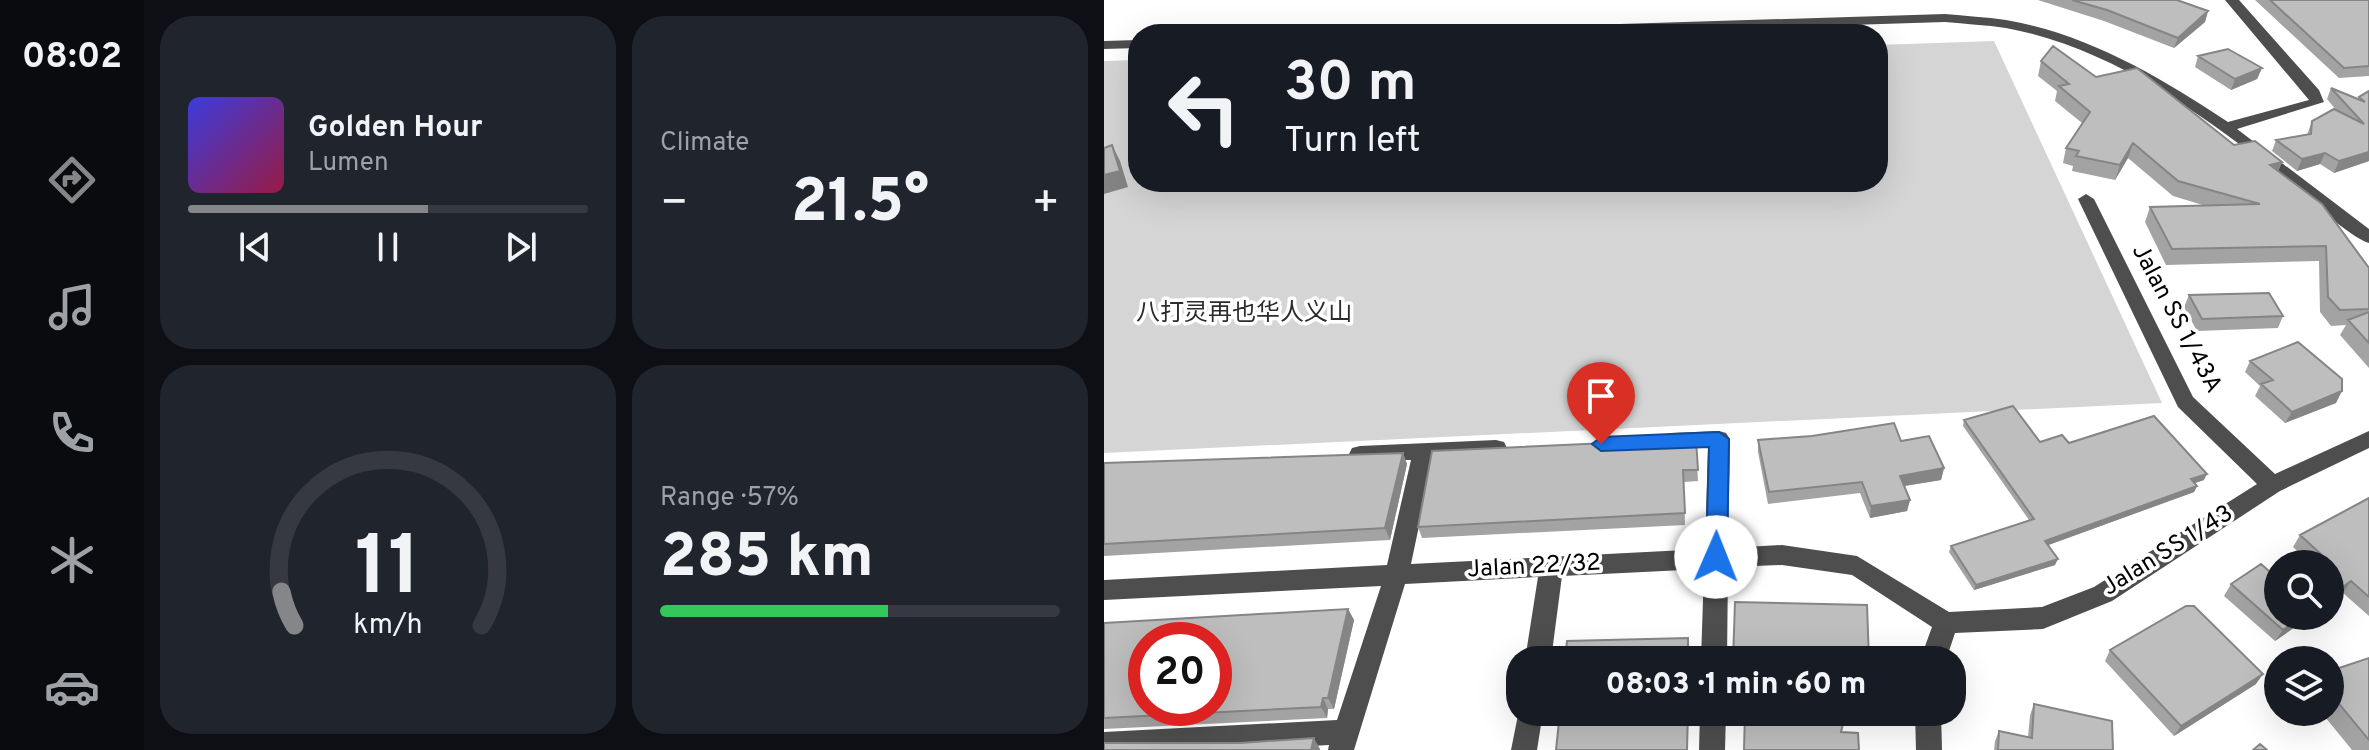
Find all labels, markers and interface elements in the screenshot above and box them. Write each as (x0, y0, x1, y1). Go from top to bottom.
text: 08:02 (22, 35, 122, 81)
text: 30 m (1284, 50, 1417, 120)
icon: left (1152, 56, 1256, 160)
text: Golden Hour (308, 110, 482, 147)
text: Turn left (1284, 119, 1421, 165)
text: Climate (660, 127, 749, 160)
text: Lumen (308, 147, 389, 180)
icon: directions (44, 152, 100, 208)
text: 21.5° (791, 167, 929, 243)
text: − (660, 177, 688, 233)
text: + (1032, 177, 1060, 233)
icon: previous (233, 225, 277, 269)
icon: pause (366, 225, 410, 269)
icon: next (499, 225, 543, 269)
street label: Jalan SS 1/43A (2124, 239, 2228, 399)
icon: music (44, 279, 100, 335)
park label: 八打灵再也华人义山 (1136, 299, 1352, 329)
pin (1567, 362, 1635, 444)
icon: arrive (1579, 374, 1623, 418)
icon: phone (44, 405, 100, 461)
text: Range · 57% (660, 482, 799, 515)
street label: Jalan SS 1/43 (2097, 499, 2239, 603)
position arrow (1674, 515, 1758, 599)
text: 11 (355, 518, 421, 623)
text: 285 km (660, 522, 874, 598)
icon: climate (44, 532, 100, 588)
street label: Jalan 22/32 (1466, 549, 1602, 585)
map controls (2264, 550, 2344, 726)
button: search (2264, 550, 2344, 630)
text: km/h (353, 608, 423, 644)
speed limit sign: 20 (1128, 622, 1232, 726)
button: layers (2264, 646, 2344, 726)
icon: car (44, 659, 100, 715)
text: 08:03 · 1 min · 60 m (1606, 667, 1866, 704)

